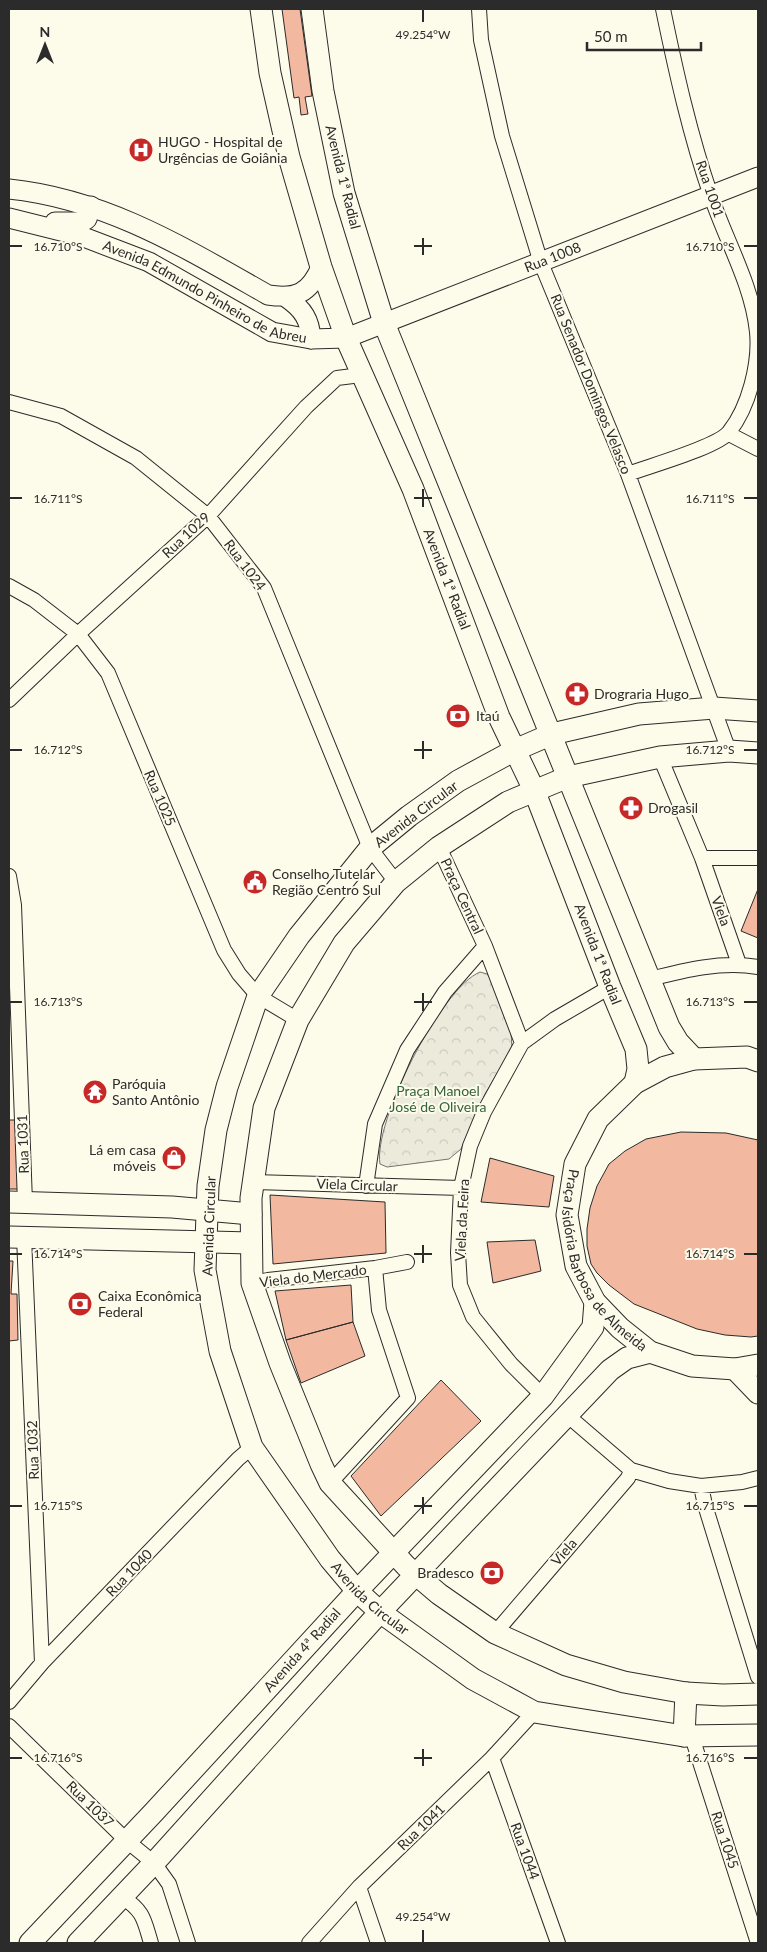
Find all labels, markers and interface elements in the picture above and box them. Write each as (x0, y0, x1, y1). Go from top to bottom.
north arrow (20, 20, 70, 70)
scale bar (587, 20, 701, 52)
text: N (40, 23, 50, 40)
text: 49.254°W (395, 27, 451, 42)
text: 50 m (594, 27, 628, 45)
street label: Avenida 1ª Radial (322, 123, 365, 231)
place label: HUGO - Hospital de Urgências de Goiânia (158, 133, 287, 166)
hospital icon: HUGO - Hospital de Urgências de Goiânia (128, 137, 154, 163)
street label: Rua 1001 (693, 158, 728, 220)
street label: Avenida Edmundo Pinheiro de Abreu (101, 236, 308, 346)
street label: Rua 1008 (522, 238, 583, 276)
text: 16.710°S (33, 239, 83, 254)
text: 16.710°S (685, 239, 735, 254)
street label: Rua Senador Domingos Velasco (547, 291, 635, 476)
text: 16.711°S (33, 491, 83, 506)
text: 16.711°S (685, 491, 735, 506)
street label: Rua 1029 (158, 508, 213, 561)
street label: Avenida 1ª Radial (420, 526, 475, 632)
street label: Rua 1024 (221, 536, 270, 593)
pharmacy icon: Drograria Hugo (564, 681, 590, 707)
place label: Drograria Hugo (594, 685, 689, 702)
bank icon: Itaú (445, 703, 471, 729)
place label: Itaú (476, 707, 500, 724)
text: 16.712°S (33, 742, 83, 757)
text: 16.712°S (685, 742, 735, 757)
street label: Rua 1025 (141, 767, 180, 828)
street label: Avenida Circular (371, 777, 461, 851)
pharmacy icon: Drogasil (618, 795, 644, 821)
place label: Drogasil (648, 799, 698, 816)
street label: Praça Central (437, 855, 487, 937)
place label: Conselho Tutelar Região Centro Sul (272, 865, 381, 898)
public building icon: Conselho Tutelar Região Centro Sul (242, 869, 268, 895)
street label: Viela (708, 894, 735, 928)
street label: Avenida 1ª Radial (571, 901, 626, 1007)
text: 16.713°S (33, 994, 83, 1009)
text: 16.713°S (685, 994, 735, 1009)
place label: Paróquia Santo Antônio (112, 1075, 199, 1108)
temple icon: Paróquia Santo Antônio (82, 1079, 108, 1105)
park label: Praça Manoel José de Oliveira (390, 1082, 486, 1115)
street label: Rua 1031 (13, 1114, 32, 1174)
place label: Lá em casa móveis (89, 1141, 156, 1174)
shop icon: Lá em casa móveis (161, 1145, 187, 1171)
street label: Praça Isidória Barbosa de Almeida (559, 1168, 651, 1355)
street label: Viela Circular (316, 1175, 398, 1194)
street label: Avenida Circular (198, 1176, 219, 1276)
street label: Viela da Feira (451, 1178, 472, 1262)
text: 16.714°S (33, 1246, 83, 1261)
text: 16.714°S (685, 1246, 735, 1261)
street label: Viela do Mercado (258, 1260, 368, 1291)
place label: Caixa Econômica Federal (98, 1287, 202, 1320)
bank icon: Caixa Econômica Federal (67, 1291, 93, 1317)
street label: Rua 1032 (23, 1420, 42, 1480)
text: 16.715°S (33, 1498, 83, 1513)
text: 16.715°S (685, 1498, 735, 1513)
street label: Viela (547, 1535, 580, 1569)
street label: Rua 1040 (102, 1545, 155, 1600)
street label: Avenida Circular (328, 1558, 413, 1638)
bank icon: Bradesco (479, 1560, 505, 1586)
place label: Bradesco (417, 1564, 474, 1581)
street label: Avenida 4ª Radial (260, 1604, 344, 1695)
text: 16.716°S (33, 1750, 83, 1765)
text: 16.716°S (685, 1750, 735, 1765)
street label: Rua 1037 (63, 1777, 118, 1830)
street label: Rua 1041 (393, 1800, 448, 1853)
street label: Rua 1045 (708, 1809, 743, 1871)
street label: Rua 1044 (507, 1820, 544, 1882)
text: 49.254°W (395, 1909, 451, 1924)

